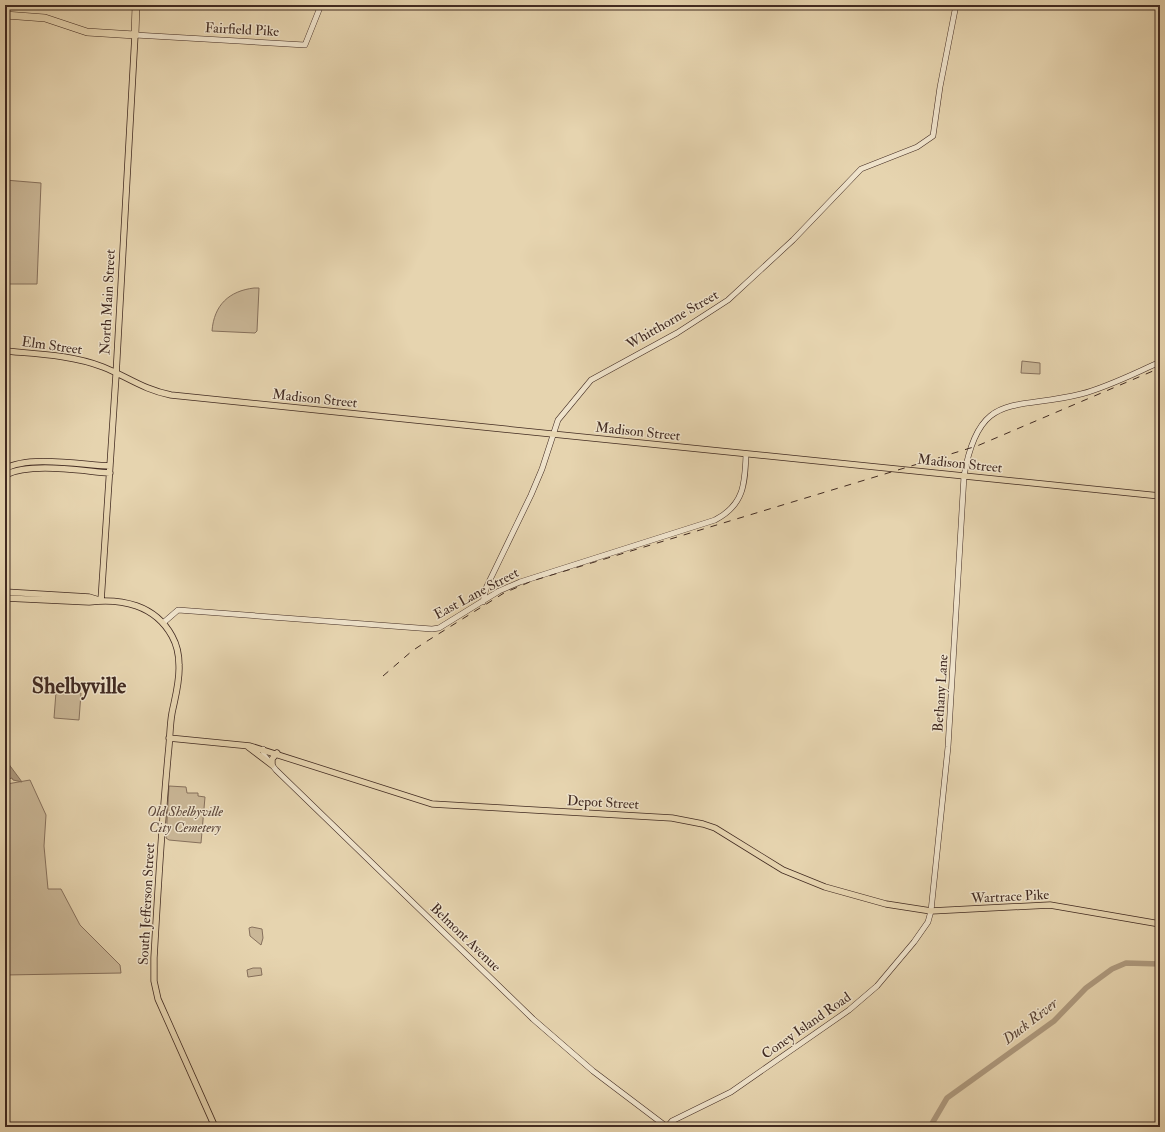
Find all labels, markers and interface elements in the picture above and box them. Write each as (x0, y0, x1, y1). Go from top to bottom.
street label: Fairfield Pike (204, 19, 280, 40)
street label: North Main Street (96, 248, 119, 355)
street label: Whitthorne Street (622, 286, 722, 353)
street label: Elm Street (20, 333, 84, 358)
street label: Madison Street (272, 386, 359, 411)
street label: Madison Street (595, 419, 682, 444)
street label: Madison Street (917, 451, 1004, 476)
street label: East Lane Street (431, 564, 522, 623)
street label: Bethany Lane (929, 653, 953, 733)
district label: Shelbyville (32, 672, 127, 701)
street label: Depot Street (566, 792, 640, 814)
park label: Old Shelbyville City Cemetery (147, 803, 223, 836)
street label: South Jefferson Street (135, 842, 158, 966)
street label: Wartrace Pike (970, 886, 1050, 907)
street label: Belmont Avenue (427, 900, 505, 975)
street label: Coney Island Road (758, 988, 855, 1063)
water label: Duck River (998, 993, 1063, 1049)

